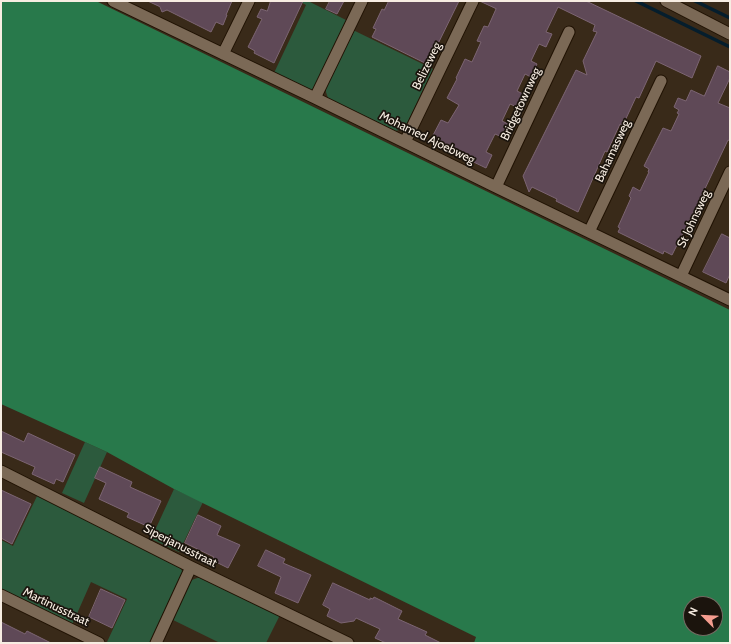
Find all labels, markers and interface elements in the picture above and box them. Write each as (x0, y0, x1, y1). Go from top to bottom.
street label: Belizeweg (409, 40, 445, 92)
street label: Bridgetownweg (498, 65, 544, 143)
street label: Mohamed Ajoebweg (377, 109, 477, 167)
street label: Bahamasweg (592, 118, 634, 184)
street label: St Johnsweg (674, 188, 714, 250)
street label: Siperjanusstraat (141, 521, 219, 571)
street label: Martinusstraat (21, 585, 91, 629)
north arrow (683, 596, 723, 636)
text: N (685, 605, 701, 618)

